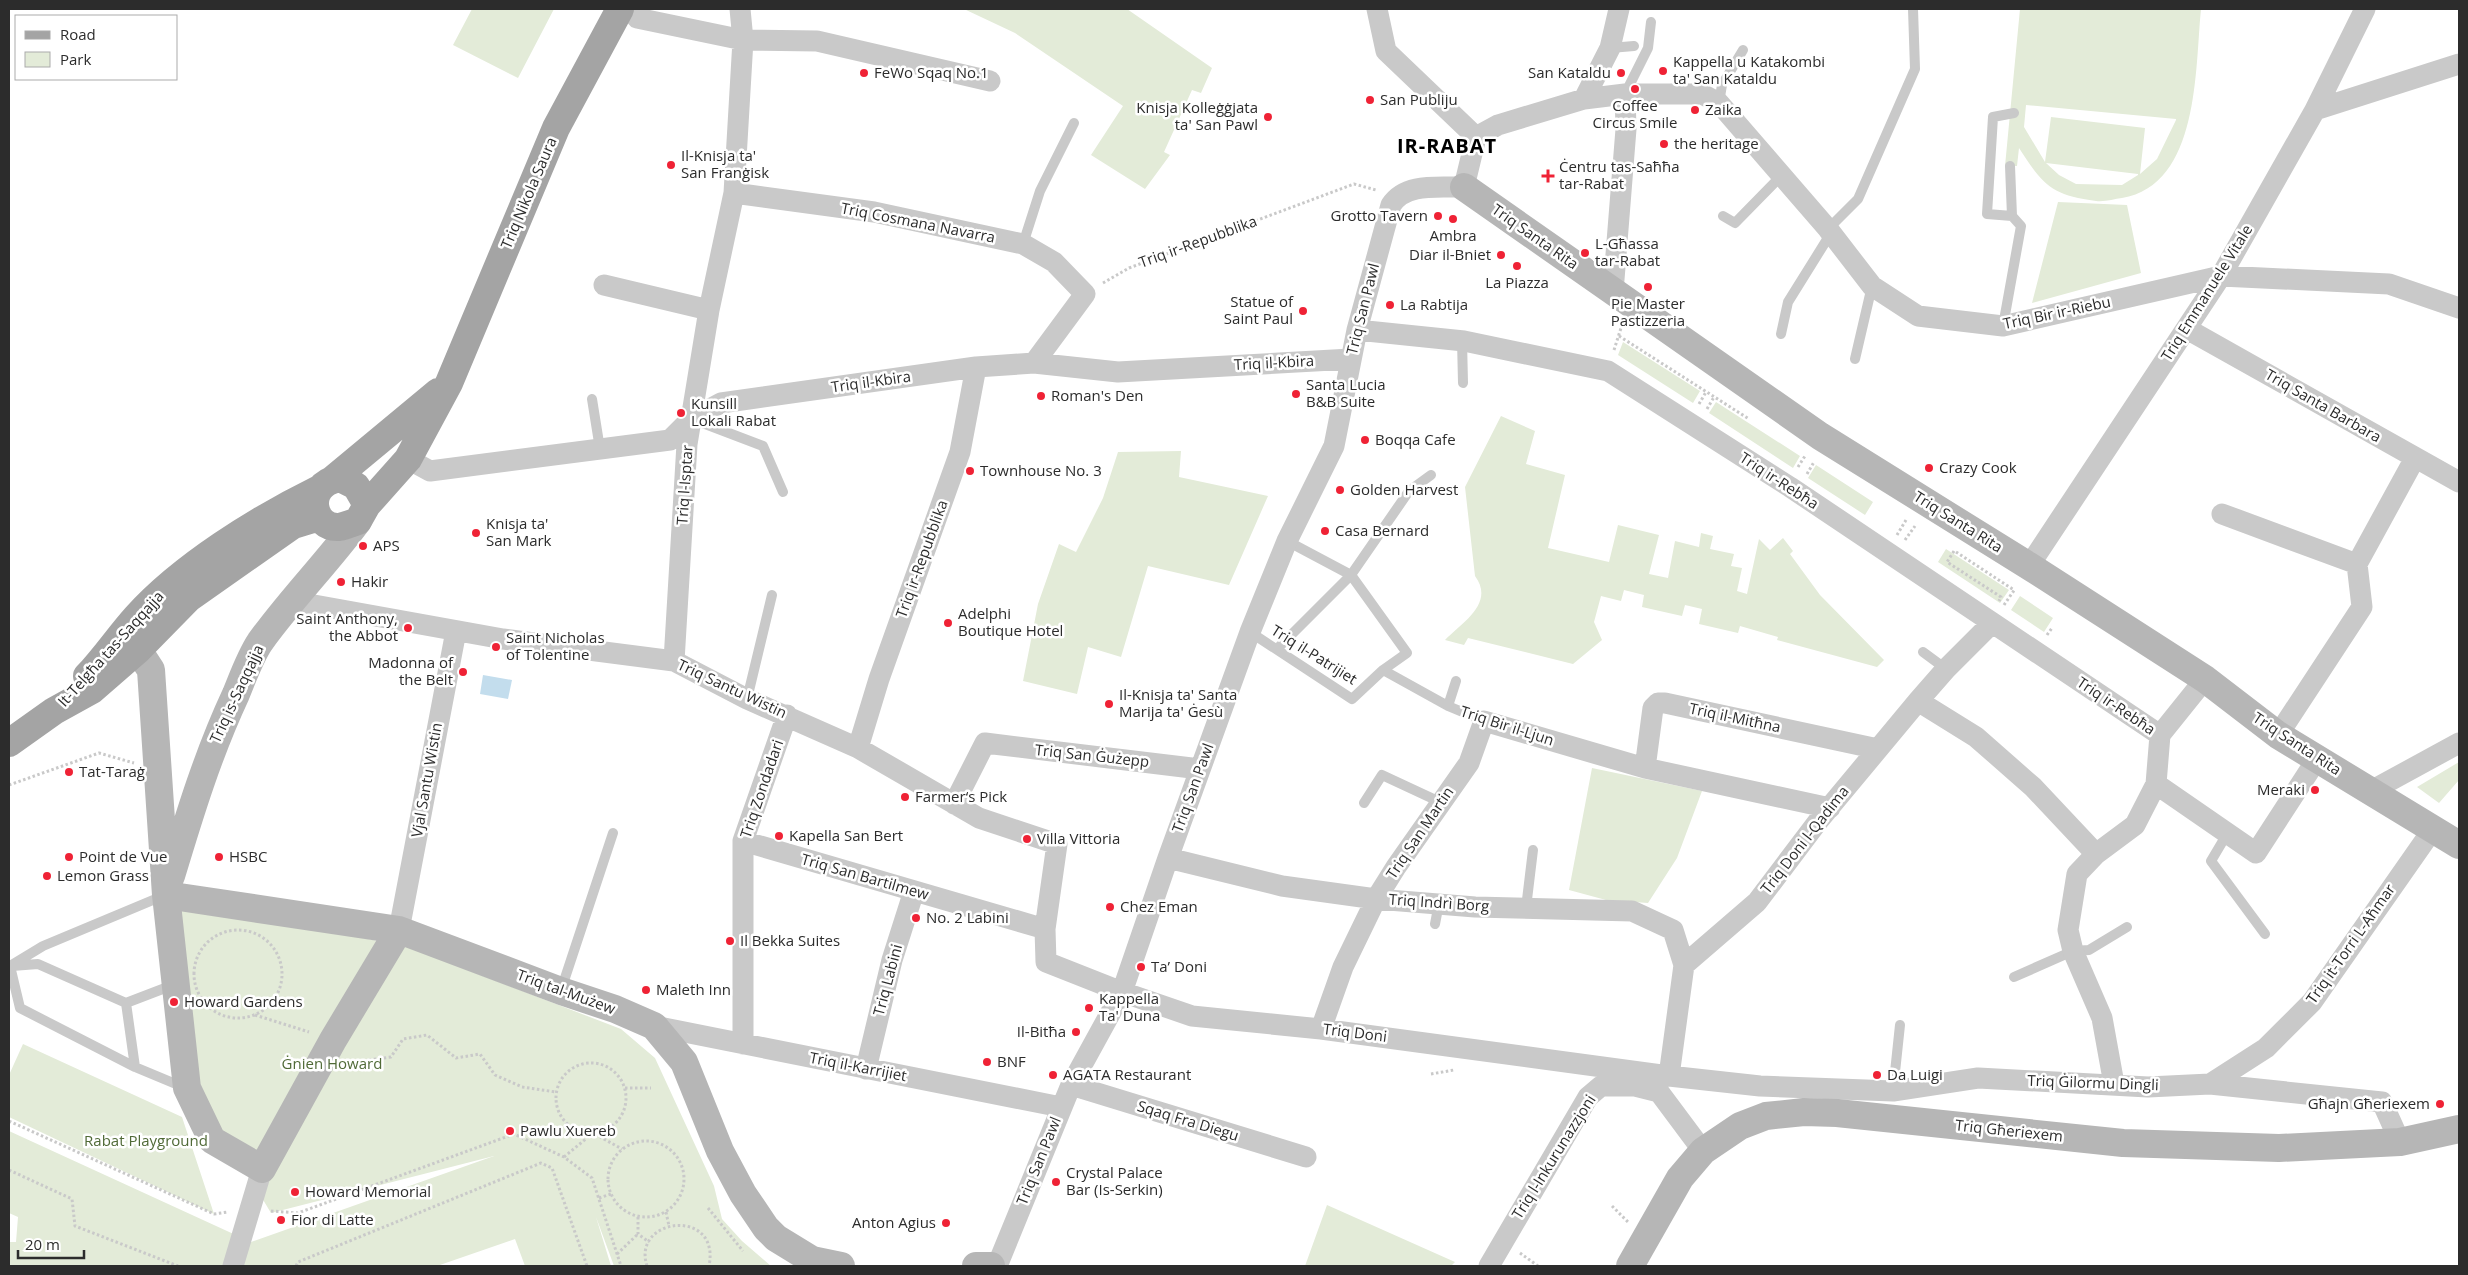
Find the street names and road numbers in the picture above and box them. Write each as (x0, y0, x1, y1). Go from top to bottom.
street label: Triq Nikola Saura (496, 134, 561, 252)
street label: Triq Cosmana Navarra (839, 197, 997, 247)
street label: Triq Santa Rita (1488, 199, 1583, 273)
street label: Triq ir-Repubblika (1136, 210, 1259, 272)
street label: Triq Emmanuele Vitale (2156, 220, 2256, 364)
street label: Triq San Pawl (1341, 261, 1383, 357)
street label: Triq Bir ir-Riebu (2001, 291, 2112, 333)
street label: Triq il-Kbira (1233, 350, 1315, 374)
street label: Triq Santa Barbara (2262, 364, 2385, 446)
street label: Triq il-Kbira (830, 366, 912, 396)
street label: Triq l-Isptar (671, 444, 697, 526)
street label: Triq ir-Rebħa (1736, 447, 1823, 513)
street label: Triq Santa Rita (1910, 486, 2007, 556)
street label: Triq ir-Repubblika (890, 497, 952, 620)
street label: It-Telgħa tas-Saqqajja (53, 586, 168, 710)
street label: Triq il-Patrijiet (1268, 620, 1361, 688)
street label: Triq is-Saqqajja (205, 641, 268, 746)
street label: Triq Santu Wistin (674, 654, 790, 722)
street label: Triq ir-Rebħa (2073, 672, 2160, 739)
street label: Triq il-Mitħna (1688, 698, 1783, 736)
street label: Triq Bir il-Ljun (1458, 701, 1557, 750)
street label: Triq Santa Rita (2250, 707, 2345, 779)
street label: Vjal Santu Wistin (406, 721, 446, 839)
street label: Triq Zondadari (735, 737, 787, 841)
street label: Triq San Ġużepp (1034, 739, 1150, 771)
street label: Triq San Pawl (1167, 740, 1217, 835)
street label: Triq Doni l-Qadima (1756, 781, 1853, 897)
street label: Triq San Martin (1381, 782, 1457, 882)
street label: Triq San Bartilmew (799, 848, 932, 904)
street label: Triq it-Torri L-Aħmar (2301, 879, 2399, 1007)
street label: Triq Indrì Borg (1388, 889, 1490, 915)
street label: Triq Labini (868, 942, 906, 1018)
street label: Triq tal-Mużew (514, 964, 619, 1018)
street label: Triq Doni (1322, 1018, 1388, 1046)
street label: Triq il-Karrijiet (808, 1047, 908, 1085)
street label: Triq Ġilormu Dingli (2027, 1070, 2159, 1094)
street label: Triq l-Inkurunazzjoni (1507, 1091, 1600, 1222)
street label: Sqaq Fra Diegu (1135, 1095, 1242, 1145)
street label: Triq San Pawl (1011, 1113, 1065, 1208)
street label: Triq Għeriexem (1954, 1114, 2064, 1146)

